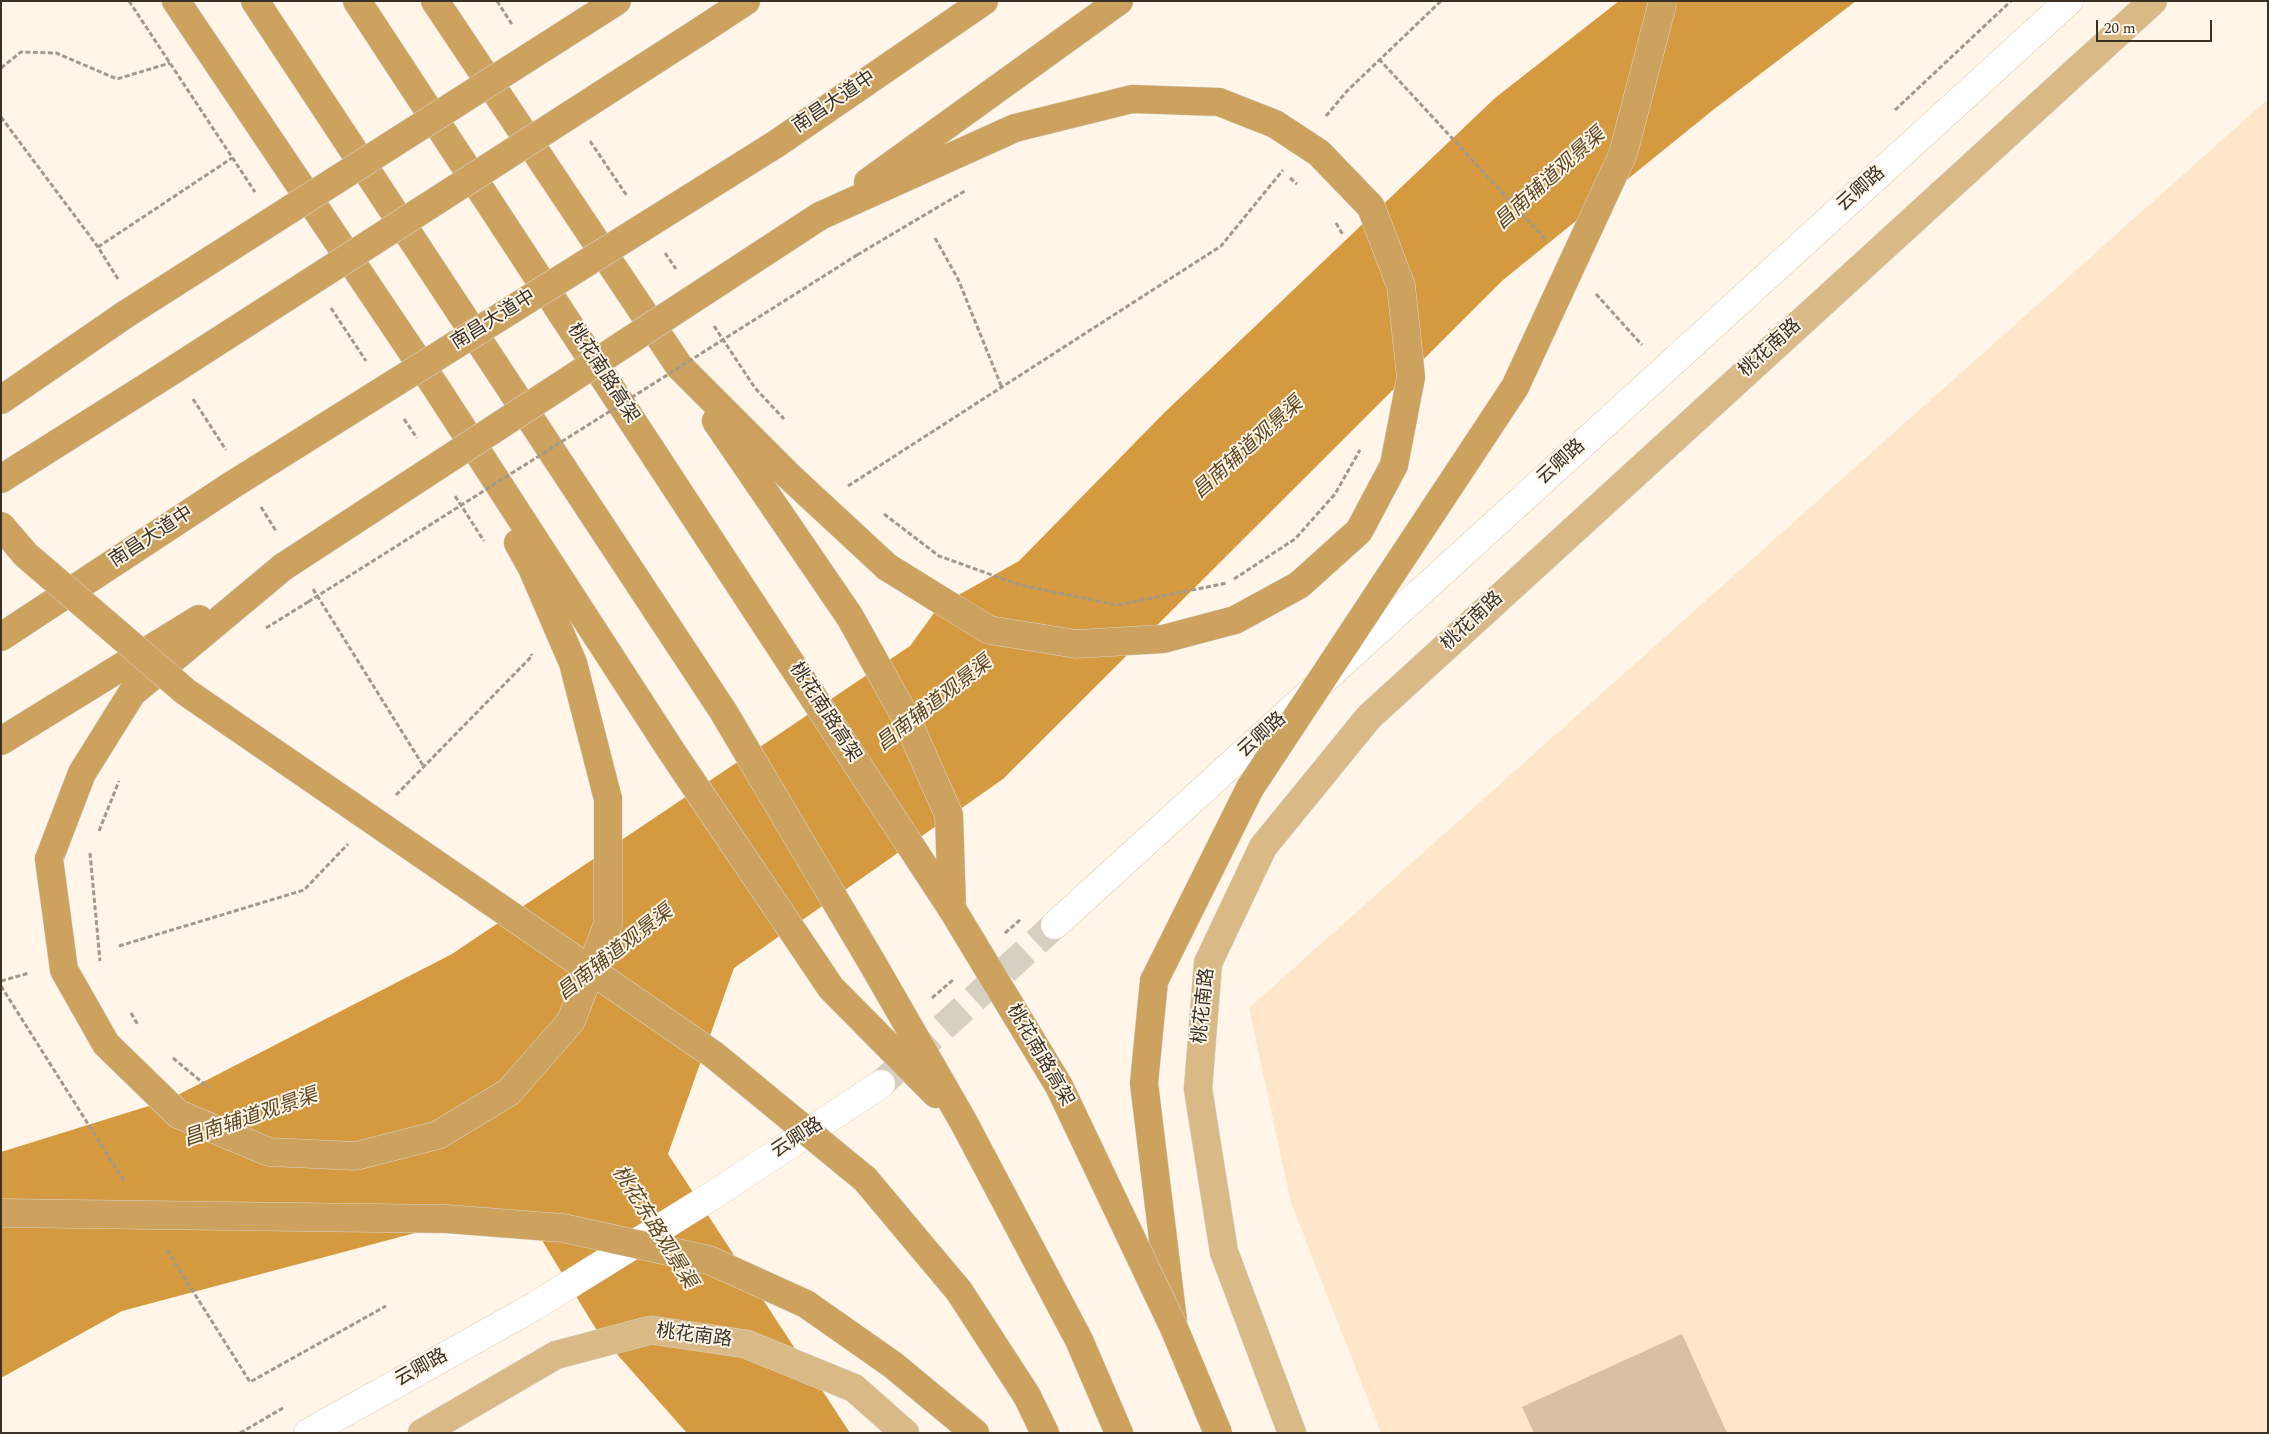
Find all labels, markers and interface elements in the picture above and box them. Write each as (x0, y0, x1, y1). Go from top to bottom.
scale bar (2099, 10, 2215, 42)
text: 20 m (2104, 17, 2136, 40)
street label: 南昌大道中 (789, 67, 881, 139)
water label: 昌南辅道观景渠 (1491, 124, 1611, 236)
street label: 云卿路 (1833, 162, 1891, 218)
street label: 南昌大道中 (448, 286, 540, 356)
street label: 桃花南路 (1735, 315, 1807, 383)
street label: 桃花南路高架 (561, 320, 643, 428)
water label: 昌南辅道观景渠 (1189, 393, 1309, 505)
street label: 云卿路 (1533, 435, 1591, 491)
street label: 南昌大道中 (106, 503, 198, 573)
street label: 桃花南路 (1437, 588, 1509, 656)
water label: 昌南辅道观景渠 (872, 652, 998, 758)
street label: 桃花南路高架 (783, 659, 865, 767)
street label: 云卿路 (1234, 708, 1292, 764)
water label: 昌南辅道观景渠 (553, 901, 679, 1007)
street label: 桃花南路 (1190, 967, 1220, 1045)
street label: 桃花南路高架 (1001, 1001, 1077, 1111)
water label: 昌南辅道观景渠 (181, 1085, 321, 1153)
street label: 云卿路 (768, 1114, 828, 1164)
water label: 桃花东路观景渠 (606, 1162, 700, 1294)
street label: 桃花南路 (655, 1321, 733, 1353)
street label: 云卿路 (392, 1345, 452, 1393)

